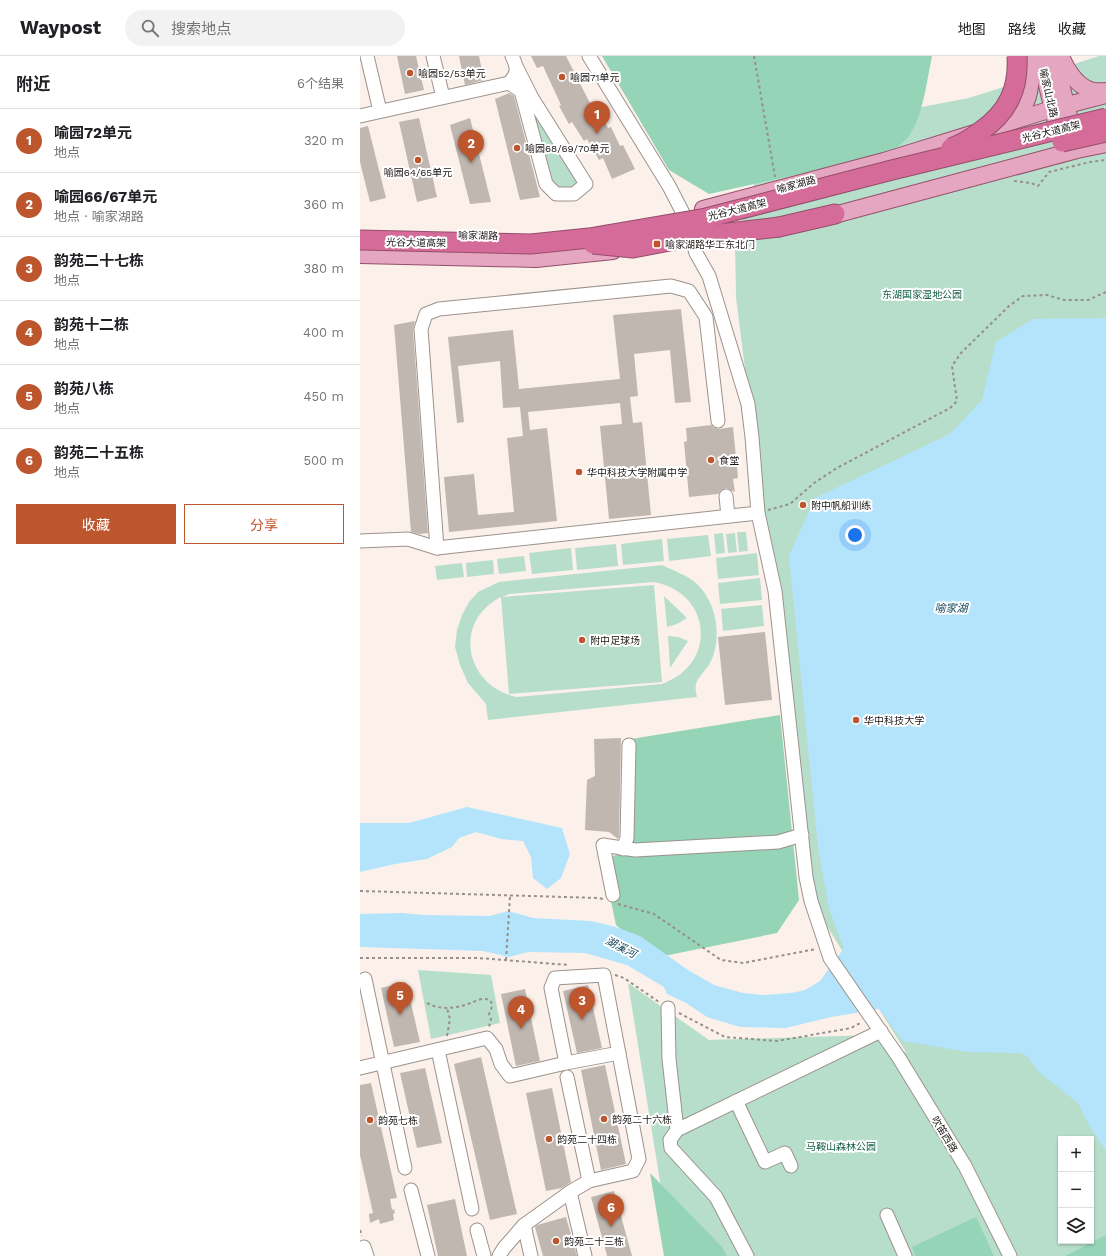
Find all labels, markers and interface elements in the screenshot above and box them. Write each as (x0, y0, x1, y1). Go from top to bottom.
search box (125, 10, 405, 46)
text: Waypost (20, 16, 101, 39)
icon: search (139, 17, 161, 39)
text: 搜索地点 (171, 20, 231, 38)
text: 地图 (958, 21, 986, 37)
text: 路线 (1008, 21, 1036, 37)
text: 收藏 (1058, 21, 1086, 37)
marker: 喻园52/53单元 (405, 68, 415, 78)
place label: 喻园52/53单元 (418, 68, 486, 79)
street label: 喻家山北路 (1038, 68, 1059, 119)
marker: 喻园71单元 (557, 72, 567, 82)
place label: 喻园71单元 (570, 72, 620, 83)
text: 附近 (16, 74, 50, 94)
text: 6个结果 (297, 76, 344, 91)
pin: 1 (584, 101, 610, 134)
street label: 光谷大道高架 (1021, 119, 1082, 144)
text: 喻园72单元 (54, 124, 132, 142)
pin: 2 (458, 130, 484, 163)
text: 1 (26, 133, 32, 148)
text: 320 m (304, 133, 344, 148)
marker: 喻园68/69/70单元 (512, 143, 522, 153)
place label: 喻园68/69/70单元 (525, 143, 610, 154)
text: 地点 (54, 145, 80, 160)
marker: 喻园64/65单元 (413, 155, 423, 165)
place label: 喻园64/65单元 (384, 167, 452, 178)
street label: 喻家湖路 (775, 174, 817, 195)
text: 喻园66/67单元 (54, 188, 157, 206)
text: 2 (25, 197, 33, 212)
text: 360 m (304, 197, 344, 212)
street label: 光谷大道高架 (707, 197, 768, 222)
text: 地点 · 喻家湖路 (54, 209, 144, 224)
street label: 喻家湖路 (458, 230, 498, 241)
street label: 光谷大道高架 (386, 236, 446, 249)
marker: 喻家湖路华工东北门 (652, 239, 662, 249)
place label: 喻家湖路华工东北门 (665, 239, 755, 250)
text: 韵苑二十七栋 (54, 252, 144, 270)
text: 3 (25, 261, 33, 276)
text: 380 m (304, 261, 344, 276)
text: 地点 (54, 273, 80, 288)
park label: 东湖国家湿地公园 (882, 289, 962, 300)
text: 韵苑十二栋 (54, 316, 129, 334)
text: 4 (25, 325, 33, 340)
text: 400 m (303, 325, 344, 340)
text: 地点 (54, 337, 80, 352)
text: 韵苑八栋 (54, 380, 114, 398)
text: 5 (25, 389, 33, 404)
text: 450 m (304, 389, 344, 404)
text: 地点 (54, 401, 80, 416)
text: 韵苑二十五栋 (54, 444, 144, 462)
text: 6 (25, 453, 33, 468)
text: 500 m (303, 453, 344, 468)
marker: 食堂 (706, 455, 716, 465)
place label: 食堂 (719, 455, 739, 466)
text: 地点 (54, 465, 80, 480)
marker: 华中科技大学附属中学 (574, 467, 584, 477)
place label: 华中科技大学附属中学 (587, 467, 687, 478)
marker: 附中帆船训练 (798, 500, 808, 510)
place label: 附中帆船训练 (811, 500, 871, 511)
button: 收藏 (16, 504, 176, 544)
button: 分享 (184, 504, 344, 544)
your location (845, 525, 865, 545)
water label: 喻家湖 (935, 602, 969, 615)
marker: 附中足球场 (577, 635, 587, 645)
place label: 附中足球场 (590, 635, 640, 646)
marker: 华中科技大学 (851, 715, 861, 725)
place label: 华中科技大学 (864, 715, 924, 726)
water label: 湖溪河 (603, 934, 640, 962)
pin: 5 (387, 982, 413, 1015)
pin: 3 (569, 987, 595, 1020)
pin: 4 (508, 996, 534, 1029)
marker: 韵苑二十六栋 (599, 1114, 609, 1124)
place label: 韵苑二十六栋 (612, 1114, 672, 1125)
street label: 吹笛西路 (930, 1114, 960, 1154)
marker: 韵苑七栋 (365, 1115, 375, 1125)
place label: 韵苑七栋 (378, 1115, 418, 1126)
marker: 韵苑二十四栋 (544, 1134, 554, 1144)
place label: 韵苑二十四栋 (557, 1134, 617, 1145)
map controls (1058, 1136, 1094, 1244)
button: + (1058, 1136, 1094, 1172)
park label: 马鞍山森林公园 (806, 1141, 876, 1152)
button: − (1058, 1172, 1094, 1208)
pin: 6 (598, 1194, 624, 1227)
button: layers (1058, 1208, 1094, 1244)
marker: 韵苑二十三栋 (551, 1236, 561, 1246)
place label: 韵苑二十三栋 (564, 1236, 624, 1247)

